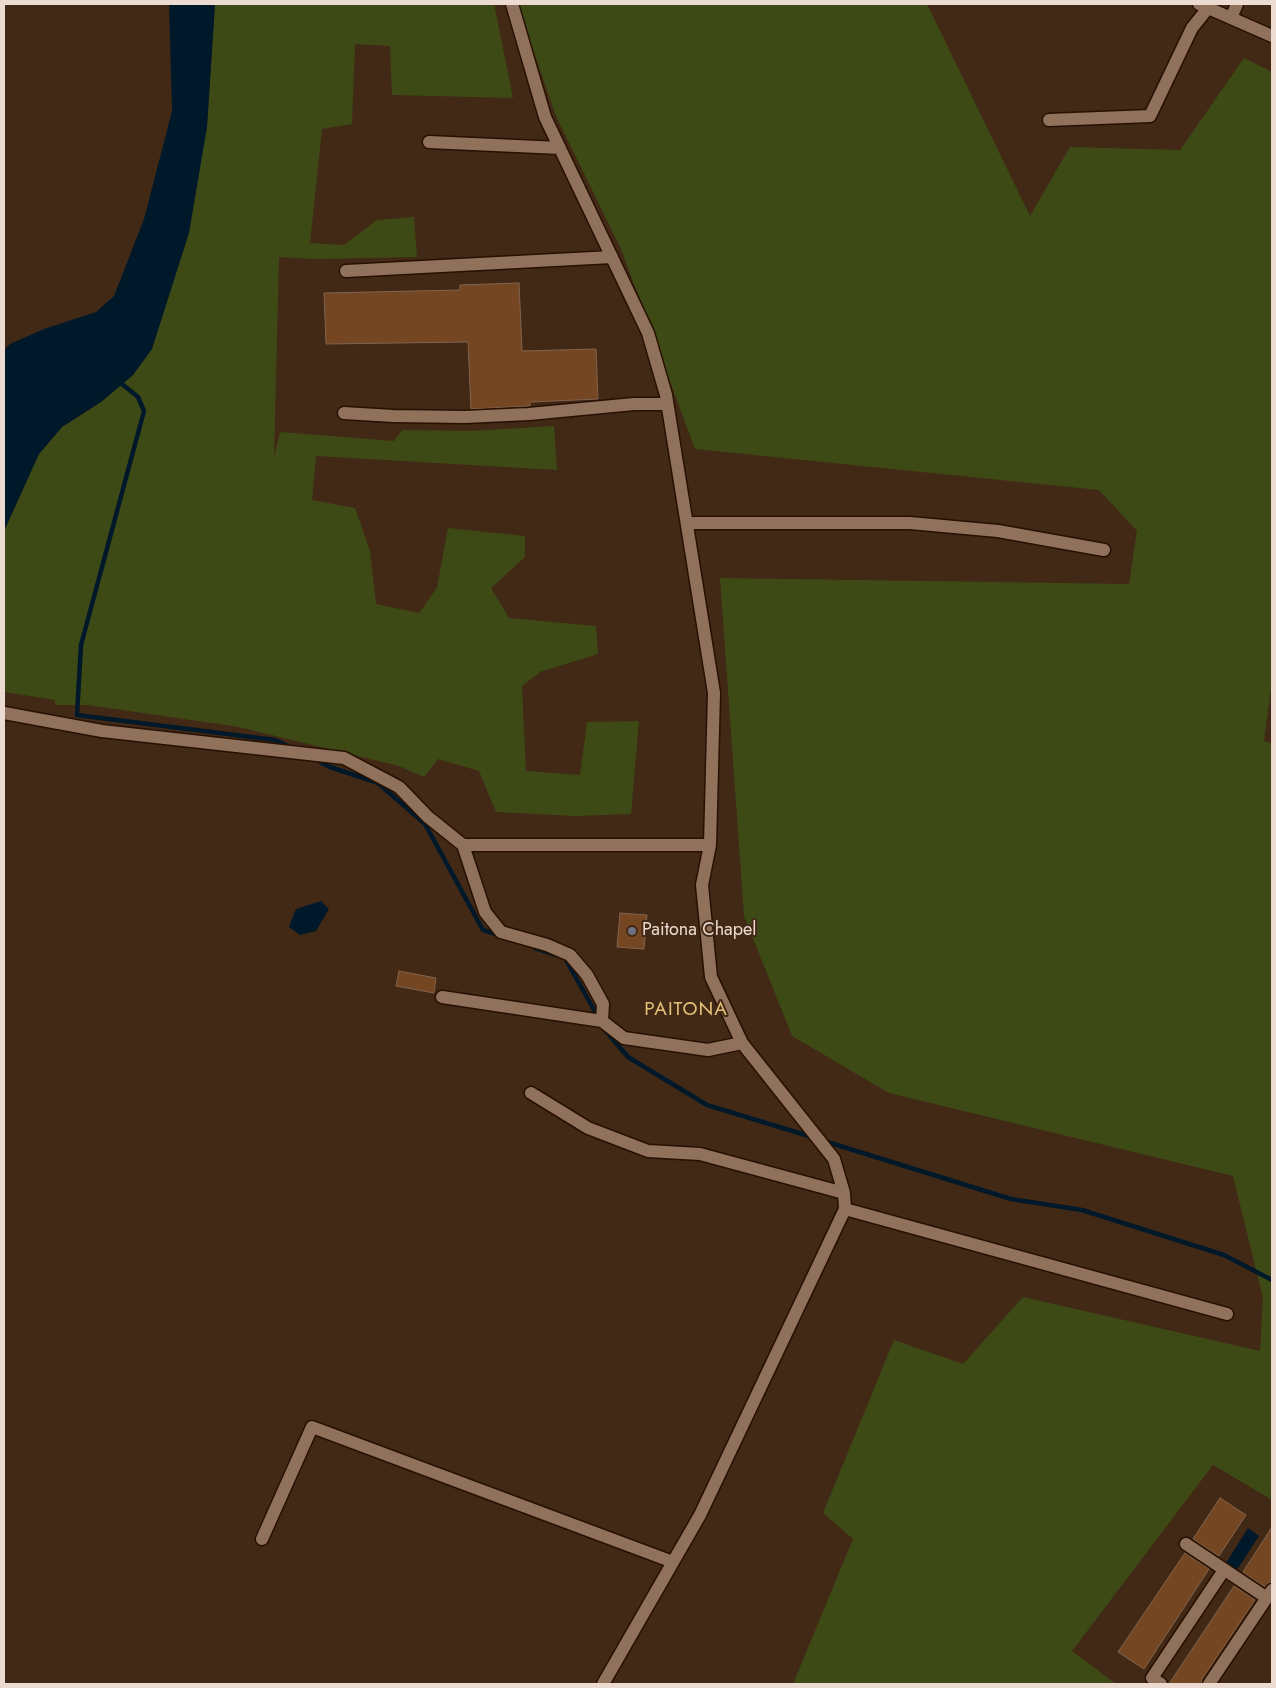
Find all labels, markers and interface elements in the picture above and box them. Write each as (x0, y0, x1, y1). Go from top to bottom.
place label: Paitona Chapel (642, 920, 756, 942)
marker: Paitona Chapel (626, 925, 638, 937)
district label: PAITONA (643, 999, 729, 1021)

